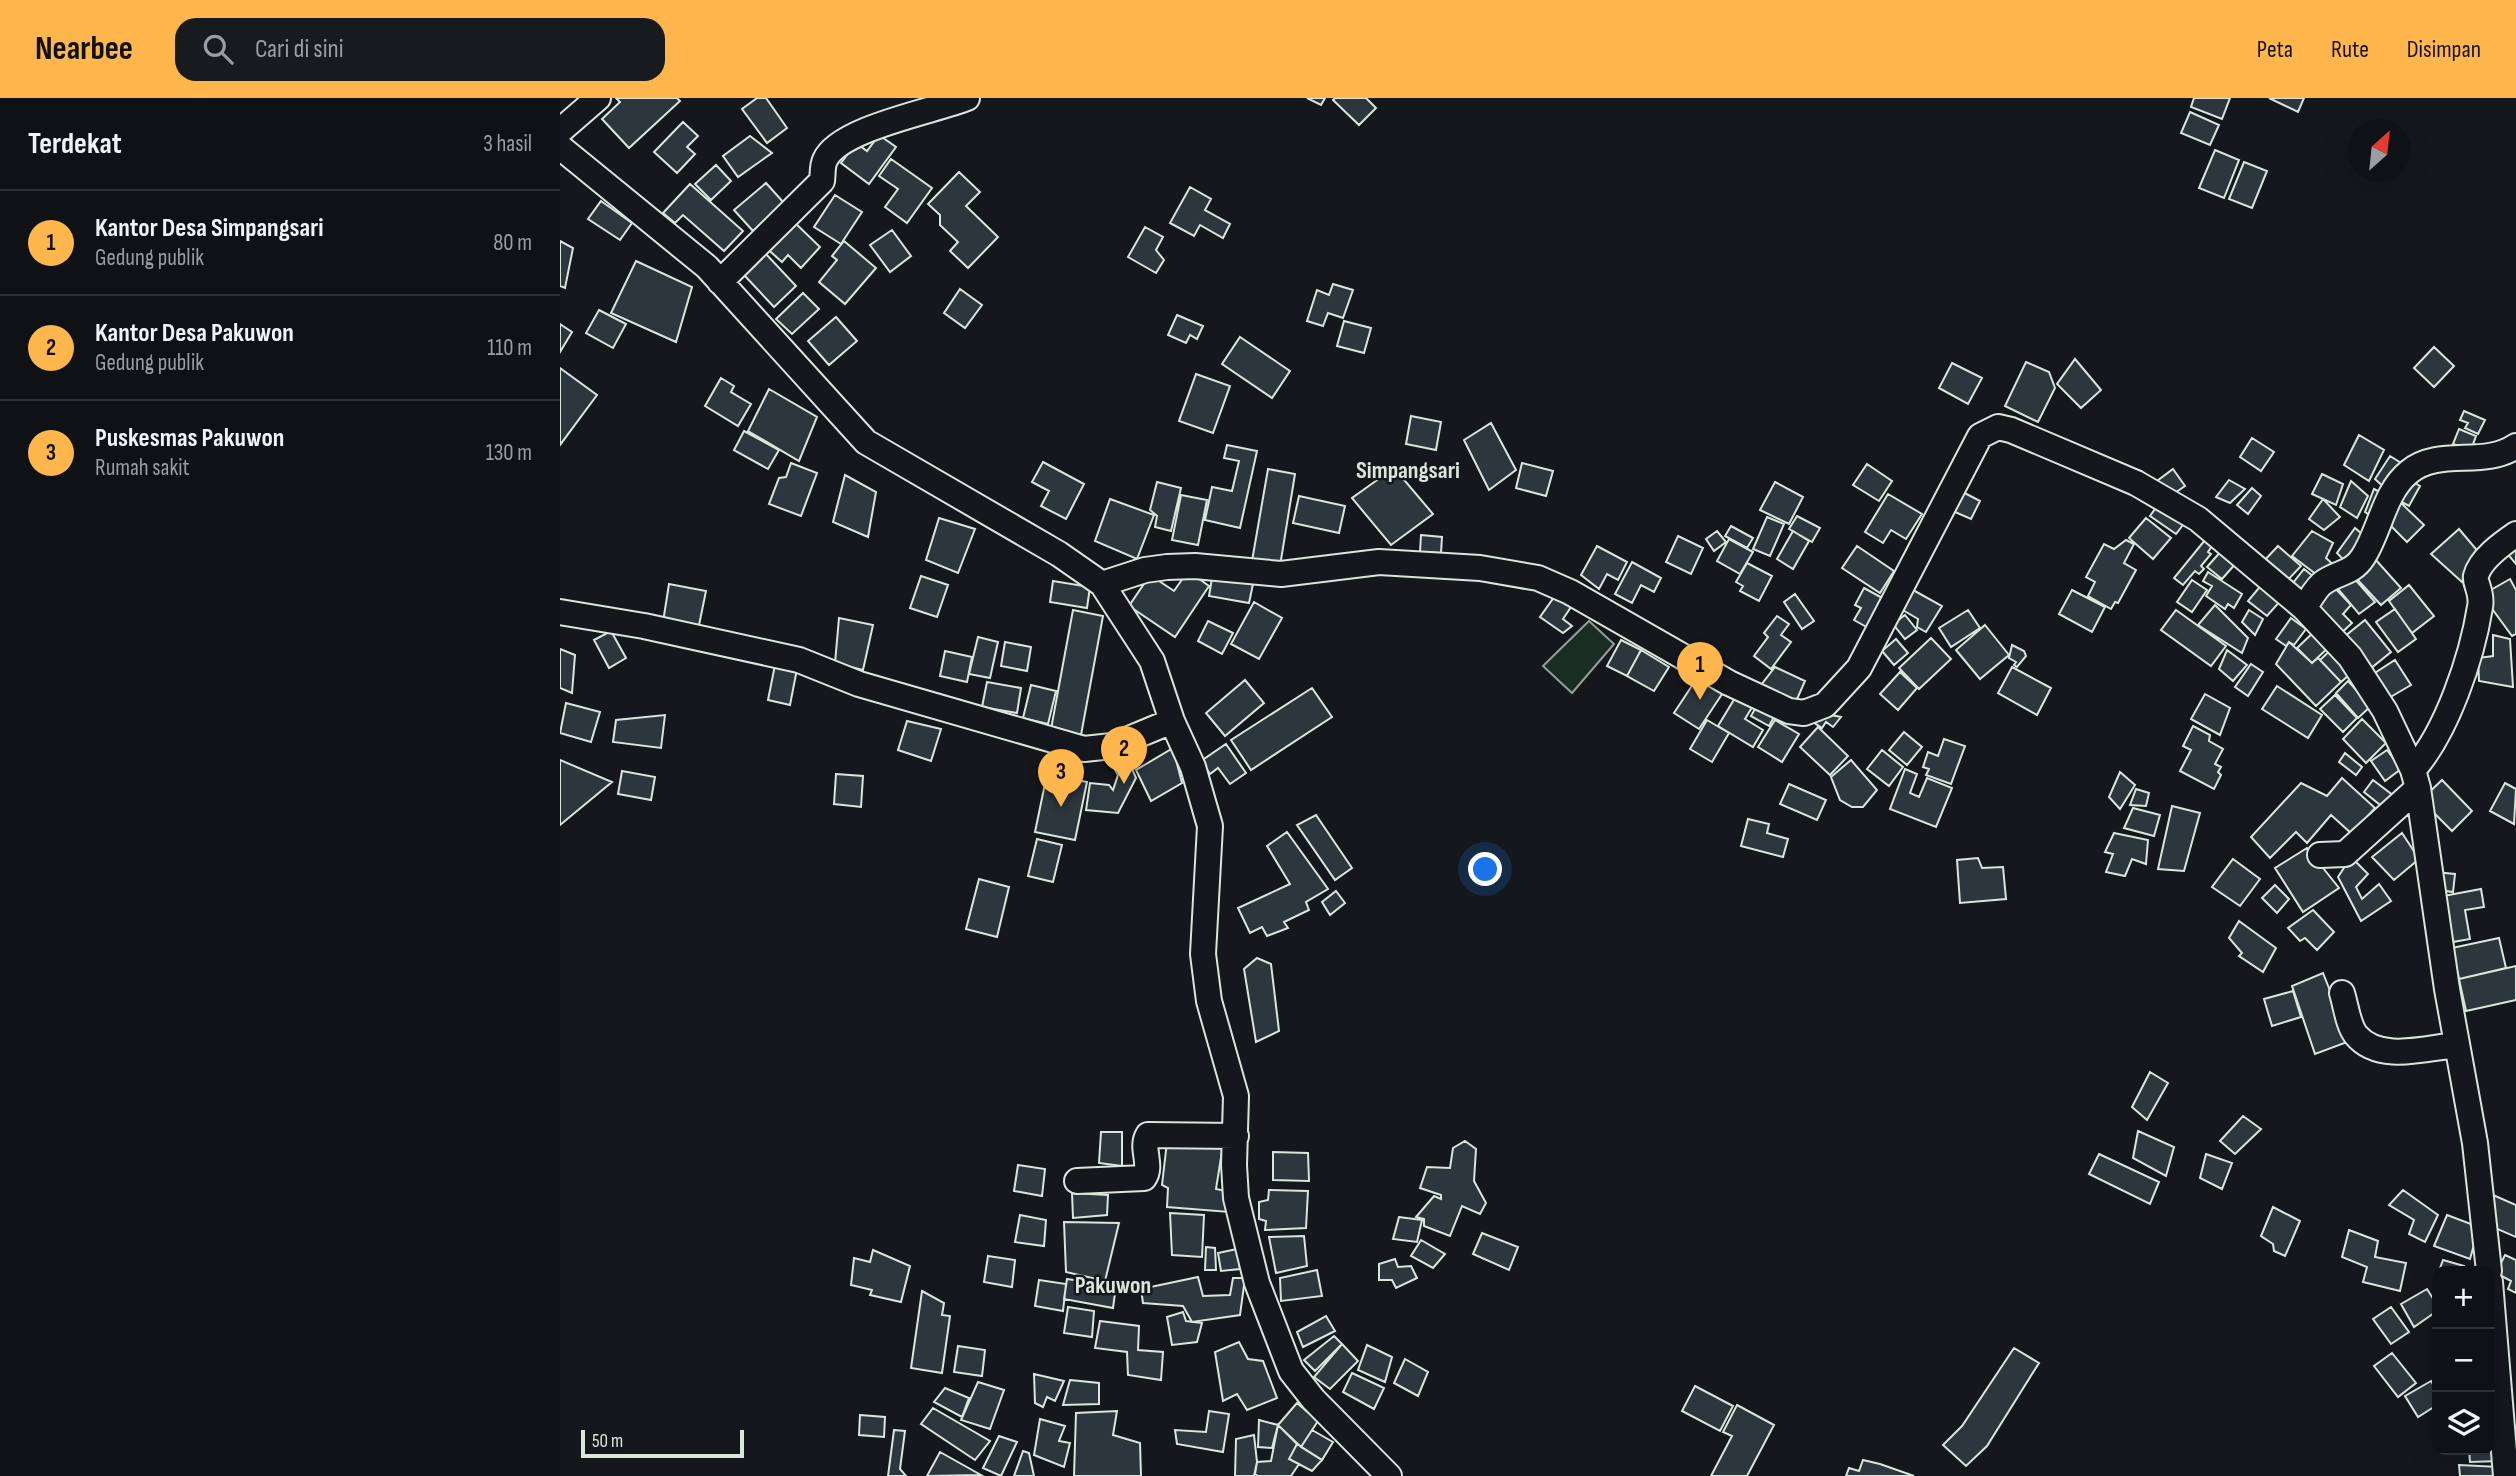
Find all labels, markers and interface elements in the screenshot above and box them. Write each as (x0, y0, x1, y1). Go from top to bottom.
search box (175, 18, 665, 81)
text: Nearbee (35, 29, 133, 69)
icon: search (199, 30, 237, 68)
text: Cari di sini (255, 34, 344, 65)
text: Peta (2257, 35, 2293, 64)
text: Rute (2331, 35, 2369, 64)
text: Disimpan (2407, 35, 2481, 64)
north arrow (2348, 119, 2411, 182)
text: Terdekat (28, 126, 122, 162)
text: 3 hasil (483, 130, 532, 158)
text: Kantor Desa Simpangsari (95, 213, 324, 244)
text: 1 (46, 229, 56, 257)
text: 80 m (493, 229, 532, 257)
text: Gedung publik (95, 244, 204, 272)
text: Kantor Desa Pakuwon (95, 318, 294, 349)
text: 2 (46, 334, 56, 362)
text: 110 m (487, 334, 532, 362)
text: Gedung publik (95, 349, 204, 377)
text: Puskesmas Pakuwon (95, 423, 284, 454)
text: 3 (46, 439, 56, 467)
text: 130 m (486, 439, 532, 467)
text: Rumah sakit (95, 454, 189, 482)
district label: Simpangsari (1356, 456, 1460, 485)
pin: 1 (1677, 642, 1723, 700)
pin: 2 (1101, 726, 1147, 784)
pin: 3 (1038, 749, 1084, 807)
your location (1468, 852, 1502, 886)
map controls (2432, 1266, 2495, 1455)
button: + (2432, 1266, 2495, 1329)
district label: Pakuwon (1075, 1271, 1151, 1300)
button: − (2432, 1329, 2495, 1392)
button: layers (2432, 1392, 2495, 1455)
scale bar (581, 1427, 744, 1459)
text: 50 m (592, 1430, 623, 1453)

